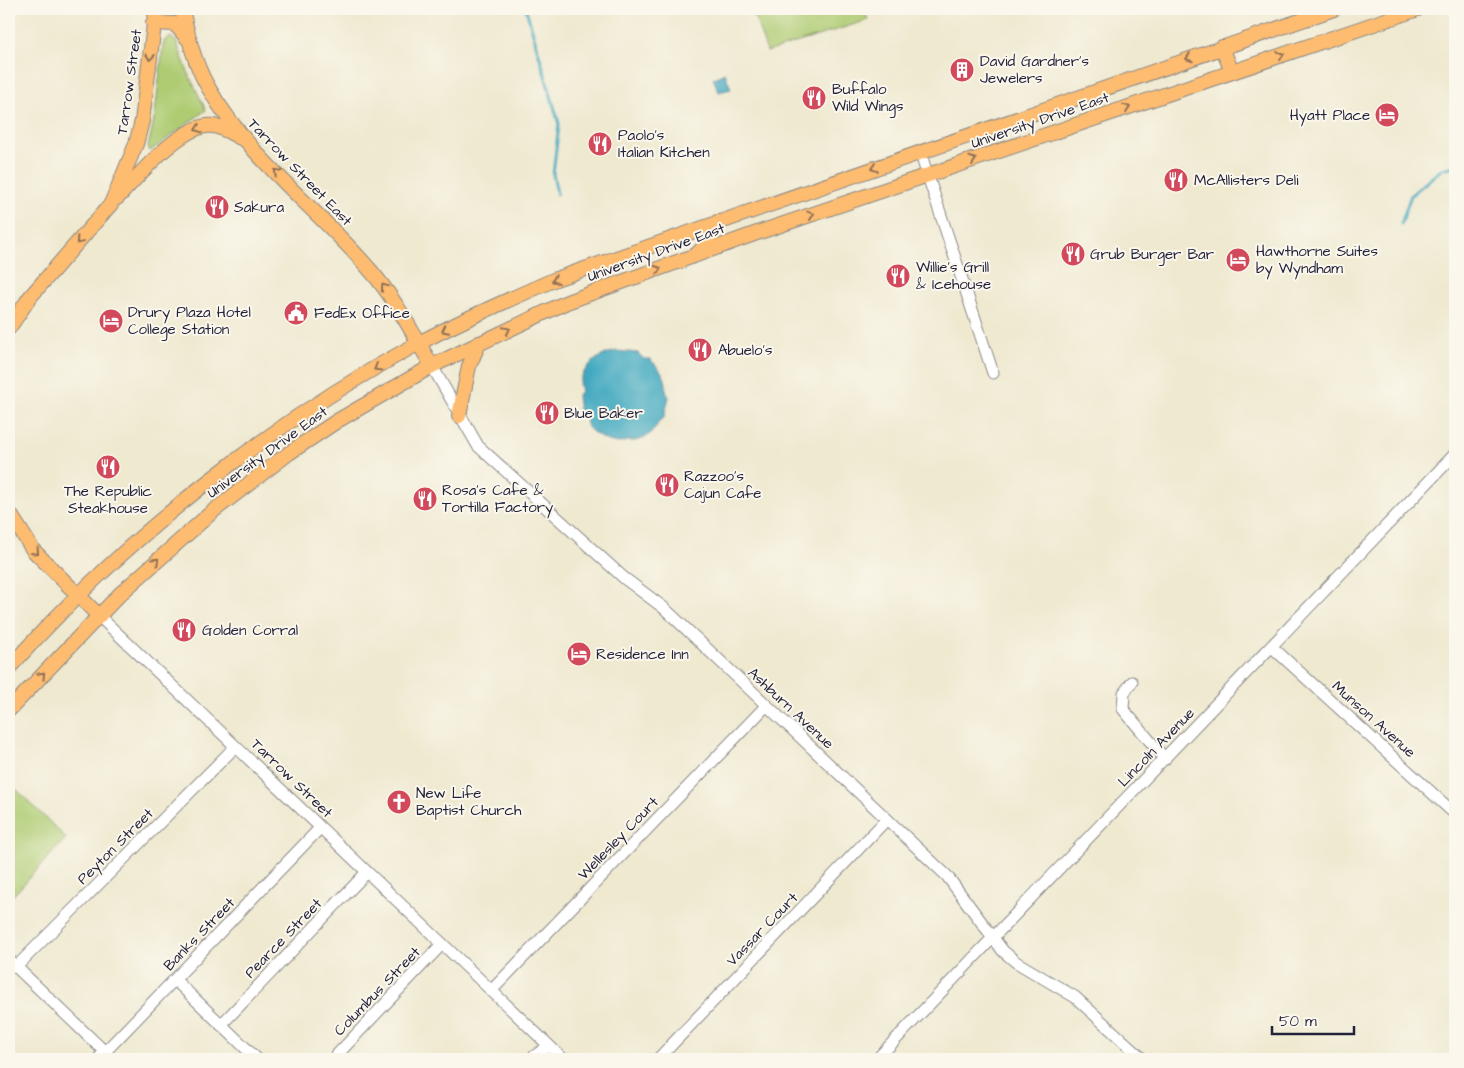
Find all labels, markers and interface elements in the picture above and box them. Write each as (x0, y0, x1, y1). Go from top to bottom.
street label: Tarrow Street (112, 28, 147, 136)
place label: David Gardner's Jewelers (980, 51, 1089, 89)
one-way arrow (1276, 51, 1285, 61)
one-way arrow (145, 53, 156, 61)
one-way arrow (1185, 53, 1194, 63)
building icon: David Gardner's Jewelers (949, 57, 975, 83)
place label: Buffalo Wild Wings (832, 79, 904, 118)
restaurant icon: Buffalo Wild Wings (801, 85, 827, 111)
street label: University Drive East (968, 87, 1112, 155)
hotel icon: Hyatt Place (1374, 102, 1400, 128)
one-way arrow (1123, 104, 1131, 114)
place label: Hyatt Place (1290, 105, 1370, 127)
street label: Tarrow Street East (243, 114, 357, 231)
one-way arrow (194, 123, 203, 133)
place label: Paolo's Italian Kitchen (618, 125, 710, 163)
restaurant icon: Paolo's Italian Kitchen (587, 131, 613, 157)
one-way arrow (969, 156, 977, 166)
one-way arrow (870, 162, 878, 172)
restaurant icon: McAllisters Deli (1163, 167, 1189, 193)
one-way arrow (273, 169, 282, 178)
place label: McAllisters Deli (1194, 170, 1299, 191)
restaurant icon: Sakura (204, 194, 230, 220)
place label: Sakura (234, 197, 284, 218)
one-way arrow (806, 211, 815, 221)
street label: University Drive East (585, 218, 728, 288)
one-way arrow (76, 235, 85, 244)
restaurant icon: Grub Burger Bar (1060, 241, 1086, 267)
place label: Hawthorne Suites by Wyndham (1256, 241, 1378, 280)
place label: Grub Burger Bar (1090, 244, 1214, 266)
hotel icon: Hawthorne Suites by Wyndham (1225, 247, 1251, 273)
place label: Willie’s Grill & Icehouse (916, 257, 991, 295)
restaurant icon: Willie’s Grill & Icehouse (885, 263, 911, 289)
one-way arrow (653, 265, 661, 275)
one-way arrow (551, 273, 560, 284)
one-way arrow (381, 283, 390, 293)
public building icon: FedEx Office (283, 300, 309, 326)
place label: Drury Plaza Hotel College Station (128, 302, 251, 341)
place label: FedEx Office (314, 303, 410, 324)
hotel icon: Drury Plaza Hotel College Station (98, 308, 124, 334)
one-way arrow (441, 324, 450, 334)
one-way arrow (502, 326, 511, 336)
restaurant icon: Abuelo's (687, 337, 713, 363)
place label: Abuelo's (718, 340, 773, 361)
one-way arrow (373, 362, 382, 372)
restaurant icon: Blue Baker (534, 400, 560, 426)
street label: University Drive East (203, 401, 333, 504)
place label: Blue Baker (564, 403, 643, 424)
restaurant icon: The Republic Steakhouse (95, 454, 121, 480)
place label: Razzoo's Cajun Cafe (684, 466, 761, 504)
restaurant icon: Razzoo's Cajun Cafe (654, 472, 680, 498)
place label: Rosa's Cafe & Tortilla Factory (442, 480, 553, 519)
place label: The Republic Steakhouse (64, 481, 153, 519)
restaurant icon: Rosa's Cafe & Tortilla Factory (412, 486, 438, 512)
one-way arrow (30, 547, 39, 556)
one-way arrow (150, 558, 159, 567)
restaurant icon: Golden Corral (171, 617, 197, 643)
place label: Golden Corral (202, 620, 298, 641)
hotel icon: Residence Inn (566, 641, 592, 667)
place label: Residence Inn (596, 644, 689, 665)
street label: Ashburn Avenue (743, 663, 838, 754)
one-way arrow (36, 671, 45, 680)
street label: Munson Avenue (1327, 676, 1420, 763)
street label: Lincoln Avenue (1113, 703, 1200, 792)
street label: Tarrow Street (246, 734, 337, 823)
place label: New Life Baptist Church (416, 783, 522, 821)
church icon: New Life Baptist Church (386, 789, 412, 815)
street label: Wellesley Court (573, 792, 664, 885)
street label: Peyton Street (73, 804, 159, 890)
street label: Vassar Court (722, 888, 803, 971)
street label: Banks Street (159, 893, 240, 976)
street label: Pearce Street (240, 894, 327, 983)
street label: Columbus Street (329, 942, 425, 1041)
scale bar (1272, 1003, 1354, 1035)
text: 50 m (1279, 1011, 1317, 1032)

